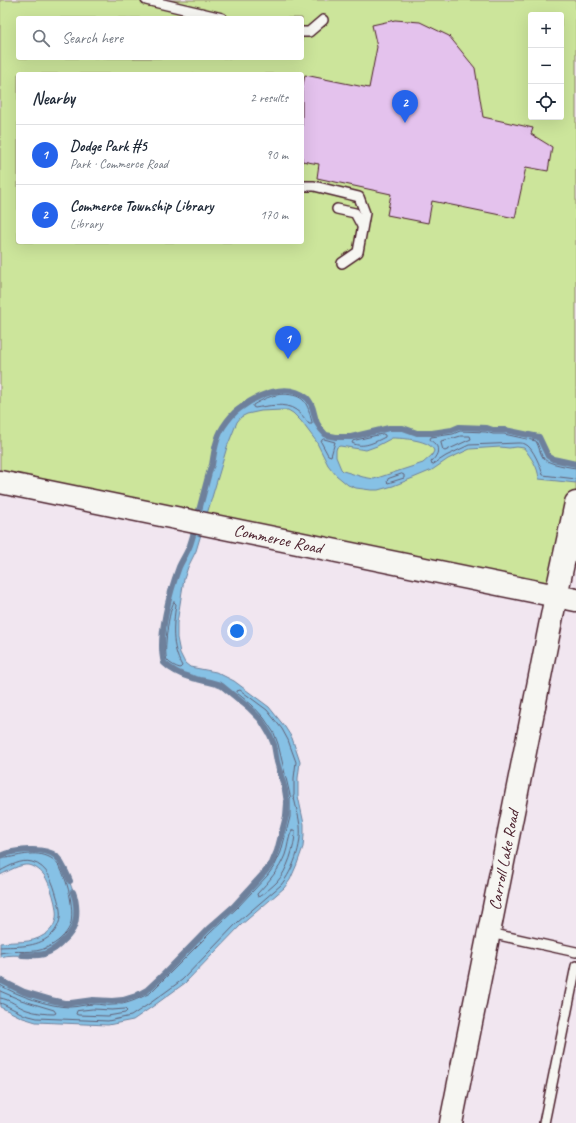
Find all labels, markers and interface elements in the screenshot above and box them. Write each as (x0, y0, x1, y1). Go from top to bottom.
map controls (528, 12, 564, 120)
button: + (528, 12, 564, 48)
search box (16, 16, 304, 60)
icon: search (30, 27, 52, 49)
text: Search here (62, 29, 123, 48)
button: − (528, 48, 564, 84)
button: locate (528, 84, 564, 120)
text: Nearby (32, 88, 75, 109)
text: 2 results (250, 90, 288, 106)
pin: 2 (392, 90, 418, 123)
text: Dodge Park #5 (70, 137, 147, 156)
text: 1 (42, 147, 48, 163)
text: 90 m (266, 147, 288, 163)
text: Park · Commerce Road (70, 156, 168, 172)
text: Commerce Township Library (70, 197, 213, 216)
text: 2 (42, 207, 48, 223)
text: 170 m (260, 207, 288, 223)
text: Library (70, 216, 103, 232)
pin: 1 (275, 326, 301, 359)
street label: Commerce Road (232, 519, 327, 559)
your location (227, 621, 247, 641)
street label: Carroll Lake Road (484, 806, 524, 912)

